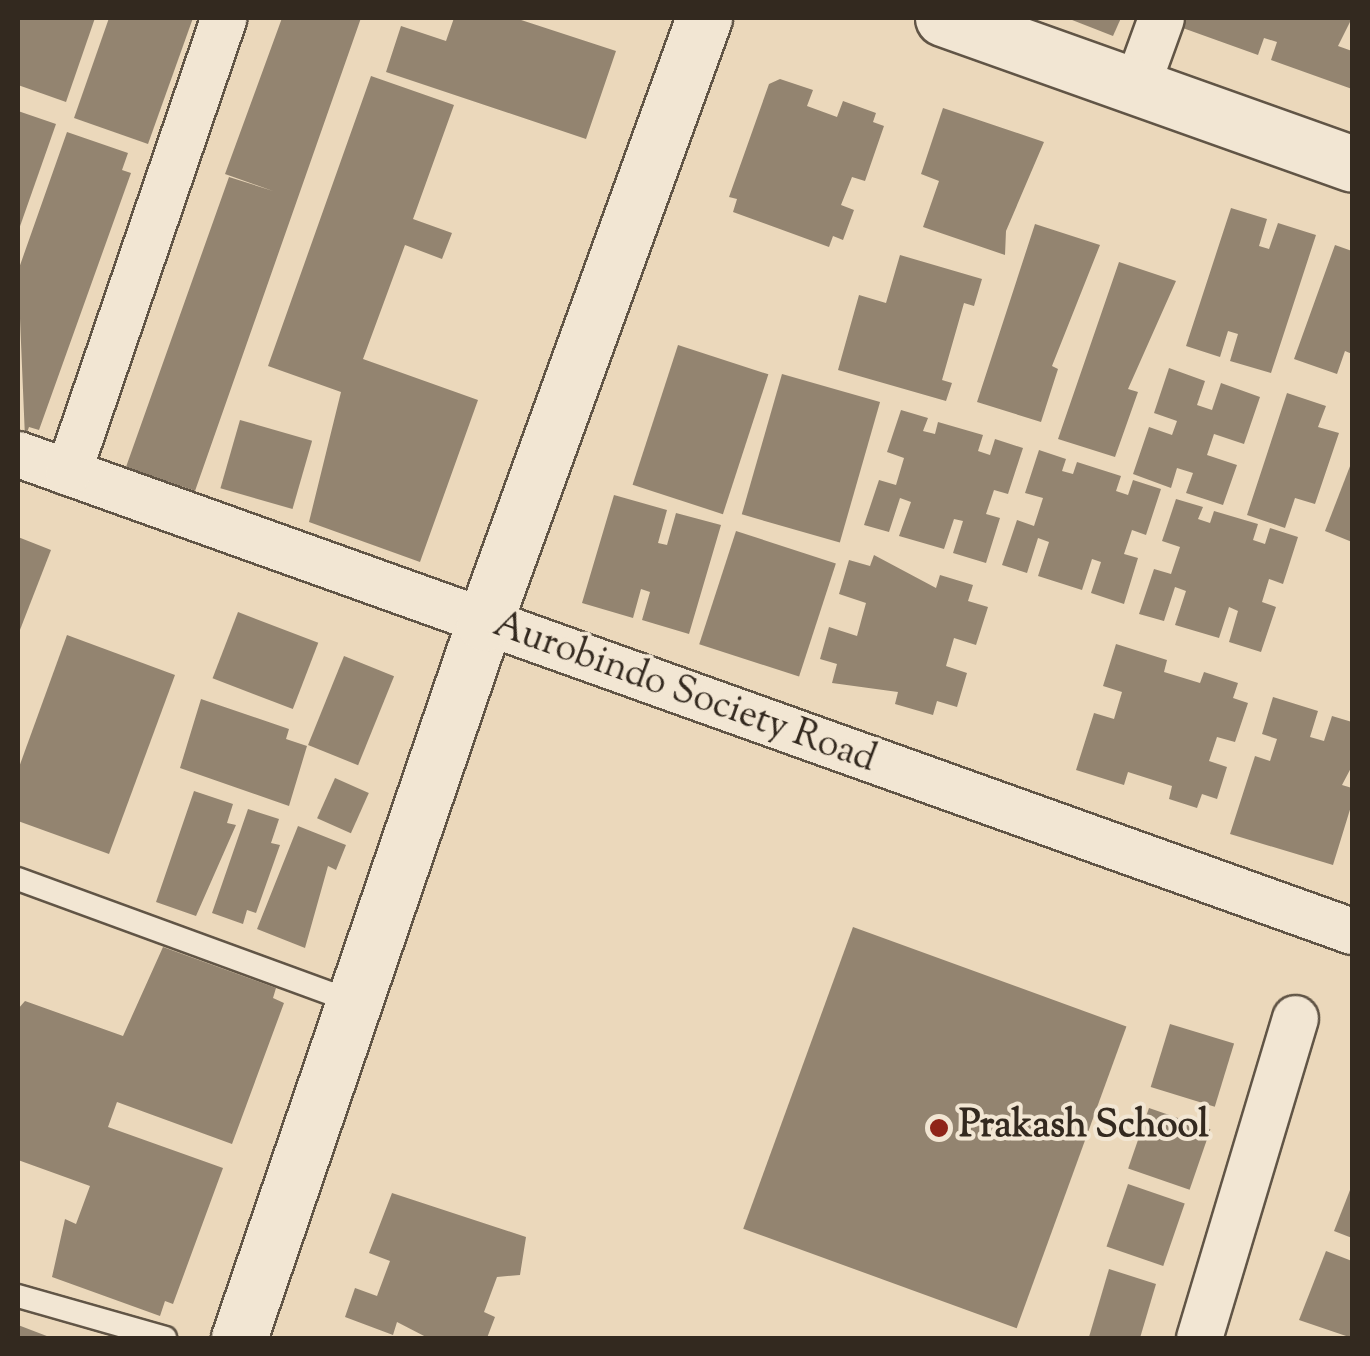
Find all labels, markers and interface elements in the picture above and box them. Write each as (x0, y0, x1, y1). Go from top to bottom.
street label: Aurobindo Society Road (486, 604, 882, 784)
place label: Prakash School (959, 1105, 1209, 1151)
marker: Prakash School (928, 1117, 950, 1139)

